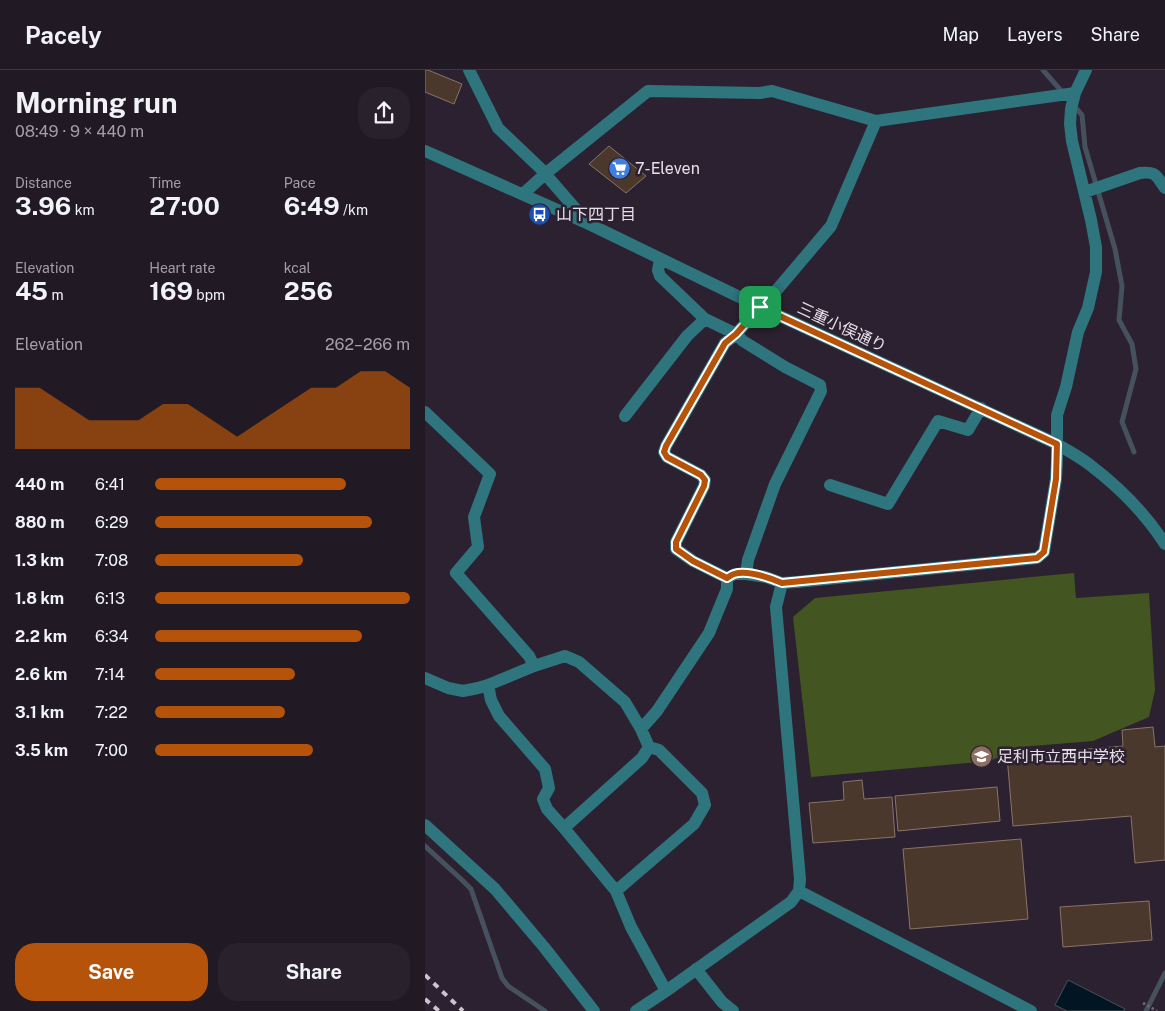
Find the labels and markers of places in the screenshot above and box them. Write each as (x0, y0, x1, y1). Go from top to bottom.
supermarket icon: 7-Eleven (607, 156, 631, 180)
place label: 7-Eleven (635, 159, 700, 178)
bus stop icon: 山下四丁目 (528, 202, 552, 226)
place label: 山下四丁目 (556, 205, 636, 224)
pin (739, 286, 781, 328)
school or university icon: 足利市立西中学校 (969, 744, 993, 768)
place label: 足利市立西中学校 (997, 747, 1125, 766)

